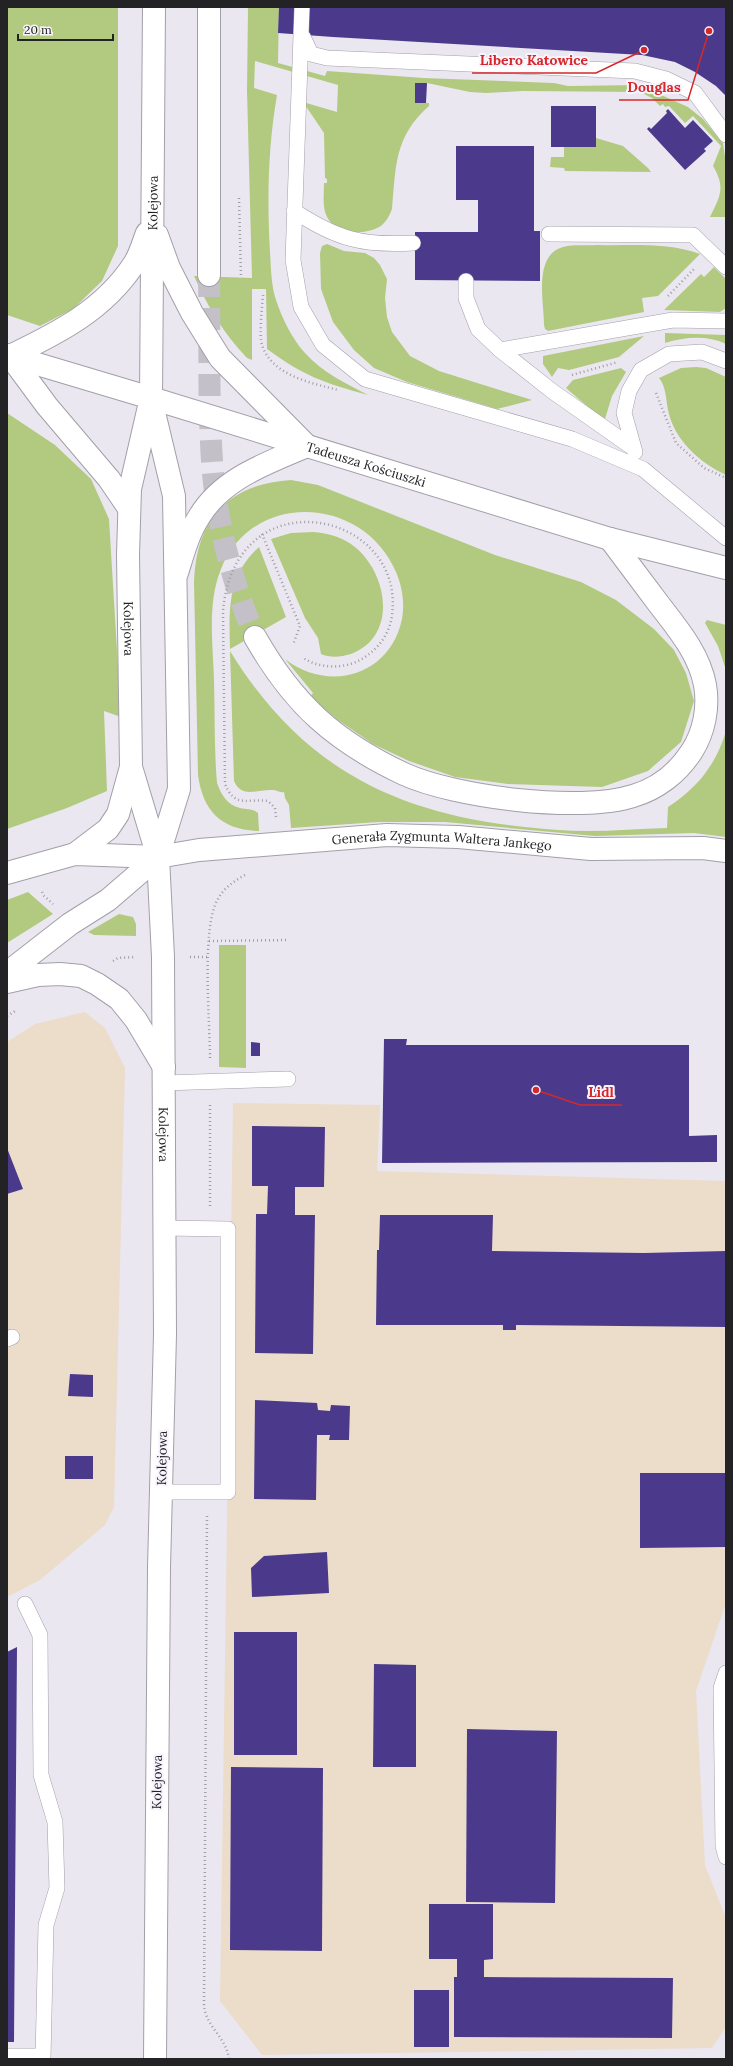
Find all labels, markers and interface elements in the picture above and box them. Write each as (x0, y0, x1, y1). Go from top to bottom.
scale bar (18, 16, 113, 42)
text: 20 m (24, 22, 52, 37)
callout: Libero Katowice (472, 47, 596, 73)
text: Libero Katowice (480, 51, 589, 69)
callout: Douglas (619, 74, 688, 100)
text: Douglas (627, 78, 681, 96)
street label: Kolejowa (144, 175, 161, 230)
street label: Tadeusza Kościuszki (304, 438, 428, 491)
street label: Kolejowa (120, 601, 138, 656)
street label: Generała Zygmunta Waltera Jankego (331, 826, 553, 854)
callout: Lidl (580, 1079, 622, 1105)
text: Lidl (588, 1083, 615, 1101)
street label: Kolejowa (155, 1107, 173, 1162)
street label: Kolejowa (153, 1430, 171, 1486)
street label: Kolejowa (148, 1754, 166, 1810)

